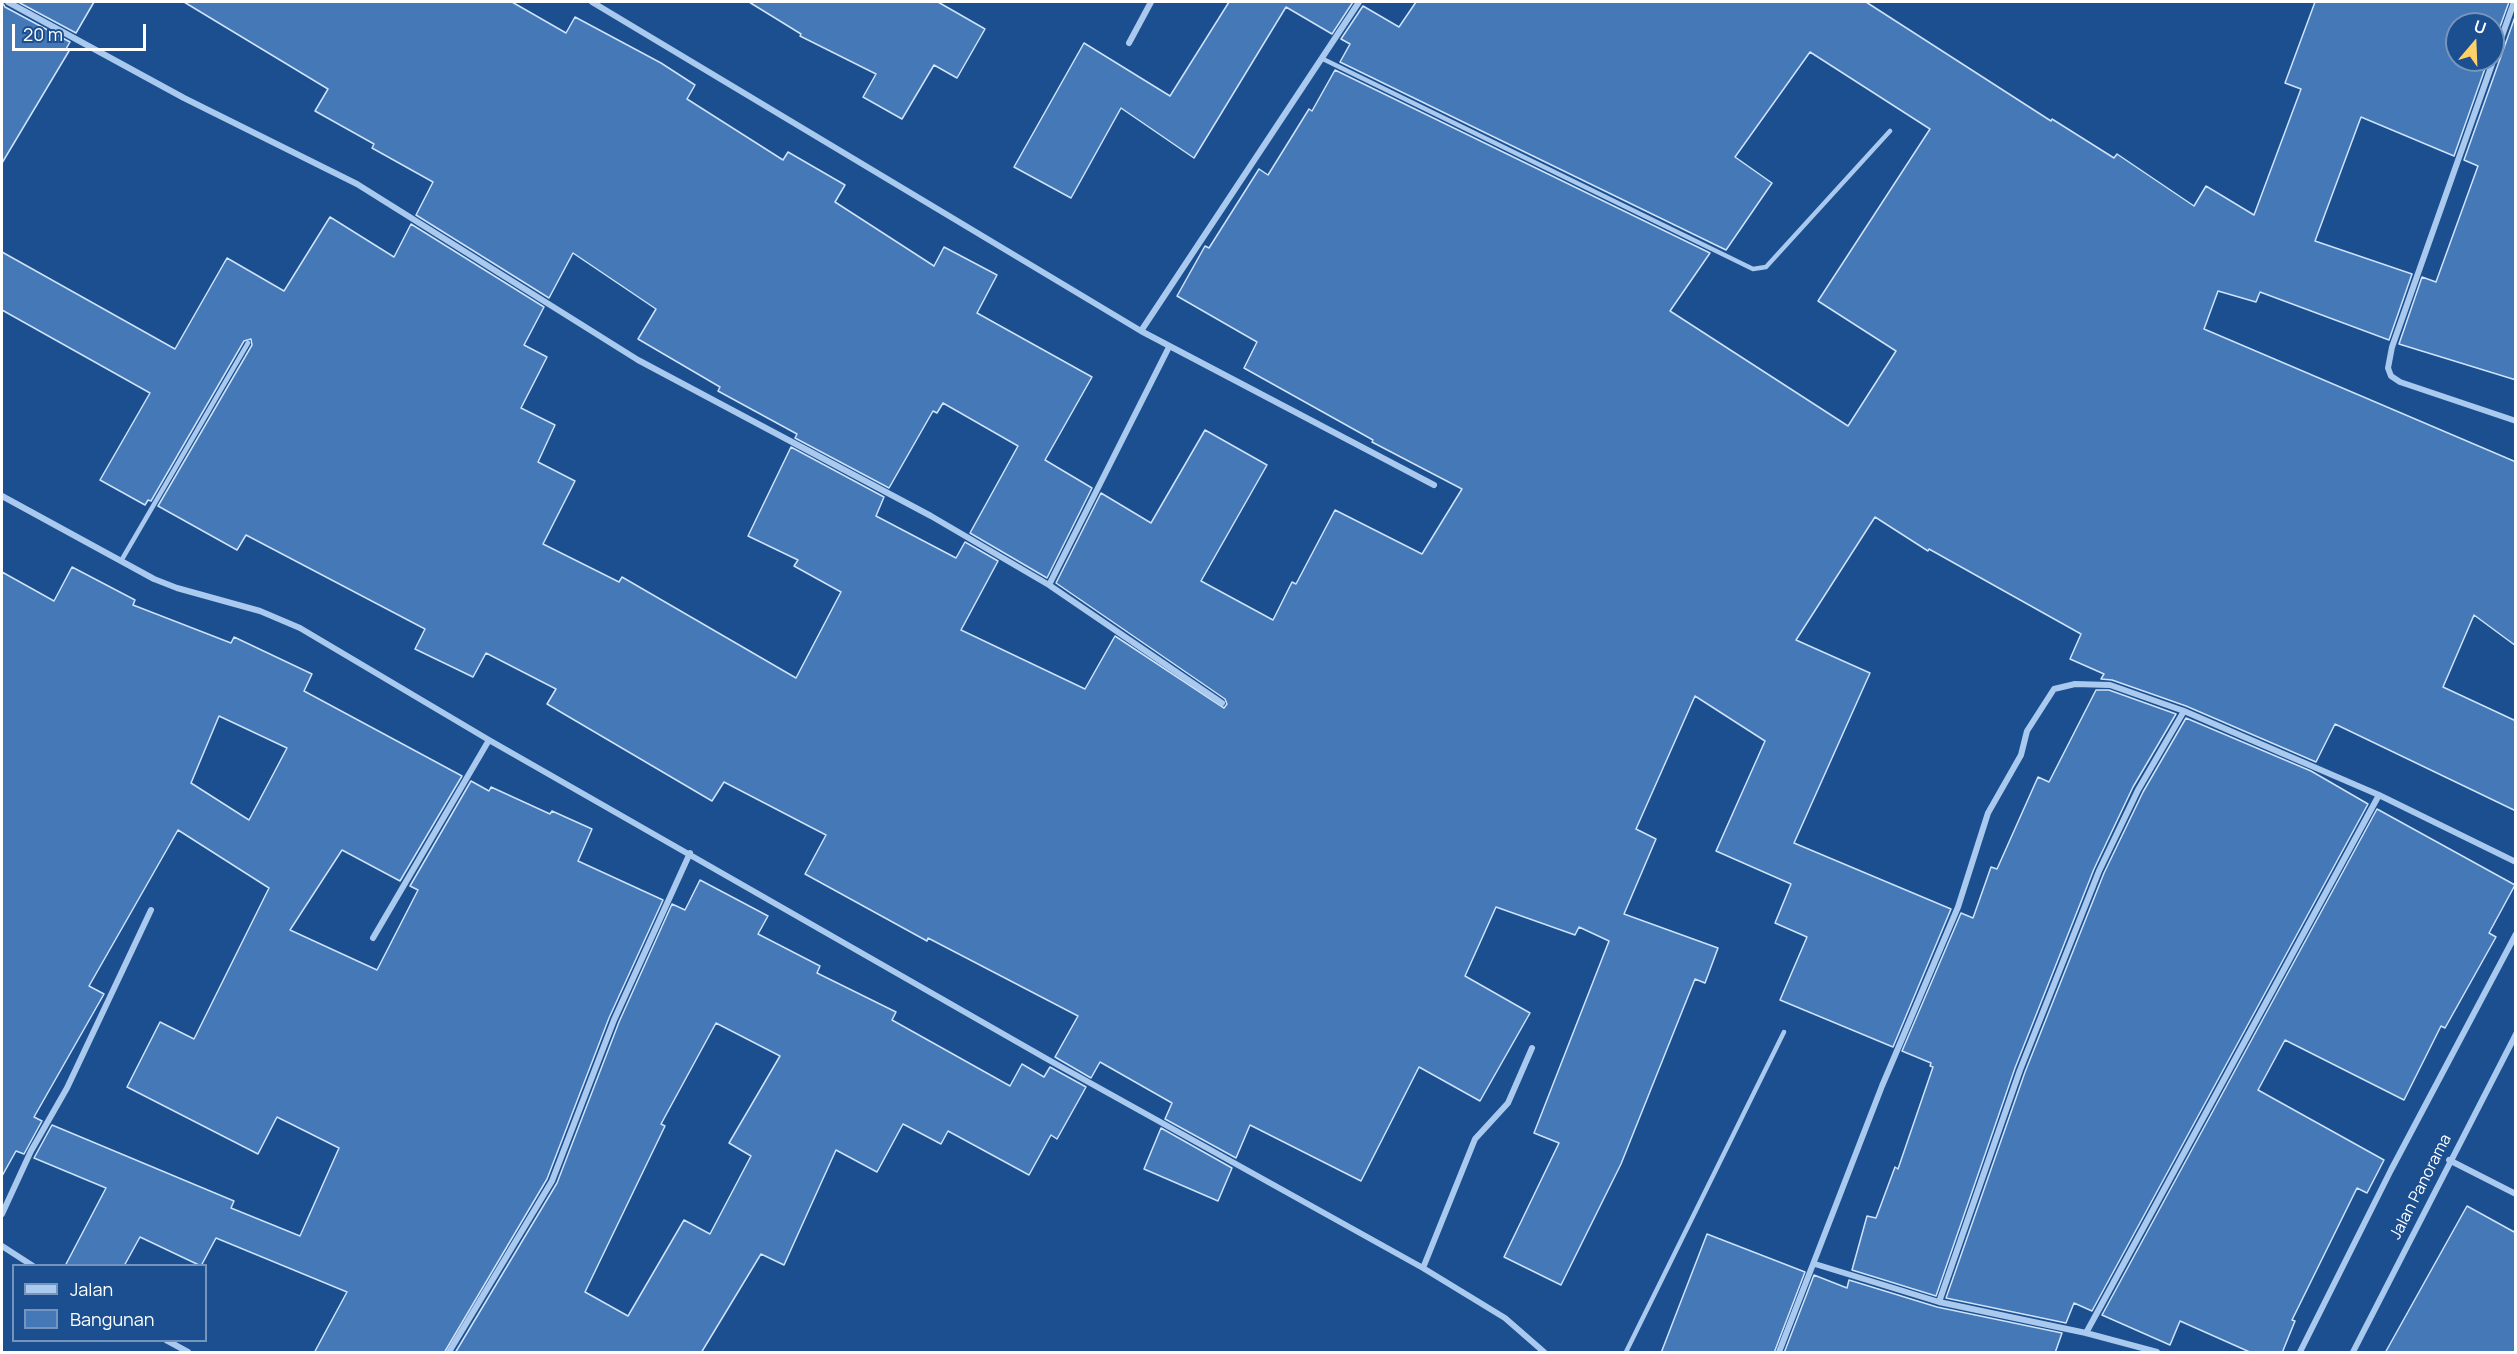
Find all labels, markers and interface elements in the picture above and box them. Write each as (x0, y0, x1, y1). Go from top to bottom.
scale bar (15, 12, 148, 50)
north arrow (2445, 12, 2505, 72)
text: U (2471, 15, 2489, 39)
text: 20 m (23, 22, 63, 46)
street label: Jalan Panorama (2386, 1131, 2456, 1243)
legend (12, 1264, 207, 1342)
text: Jalan (70, 1277, 113, 1301)
text: Bangunan (70, 1307, 154, 1331)

